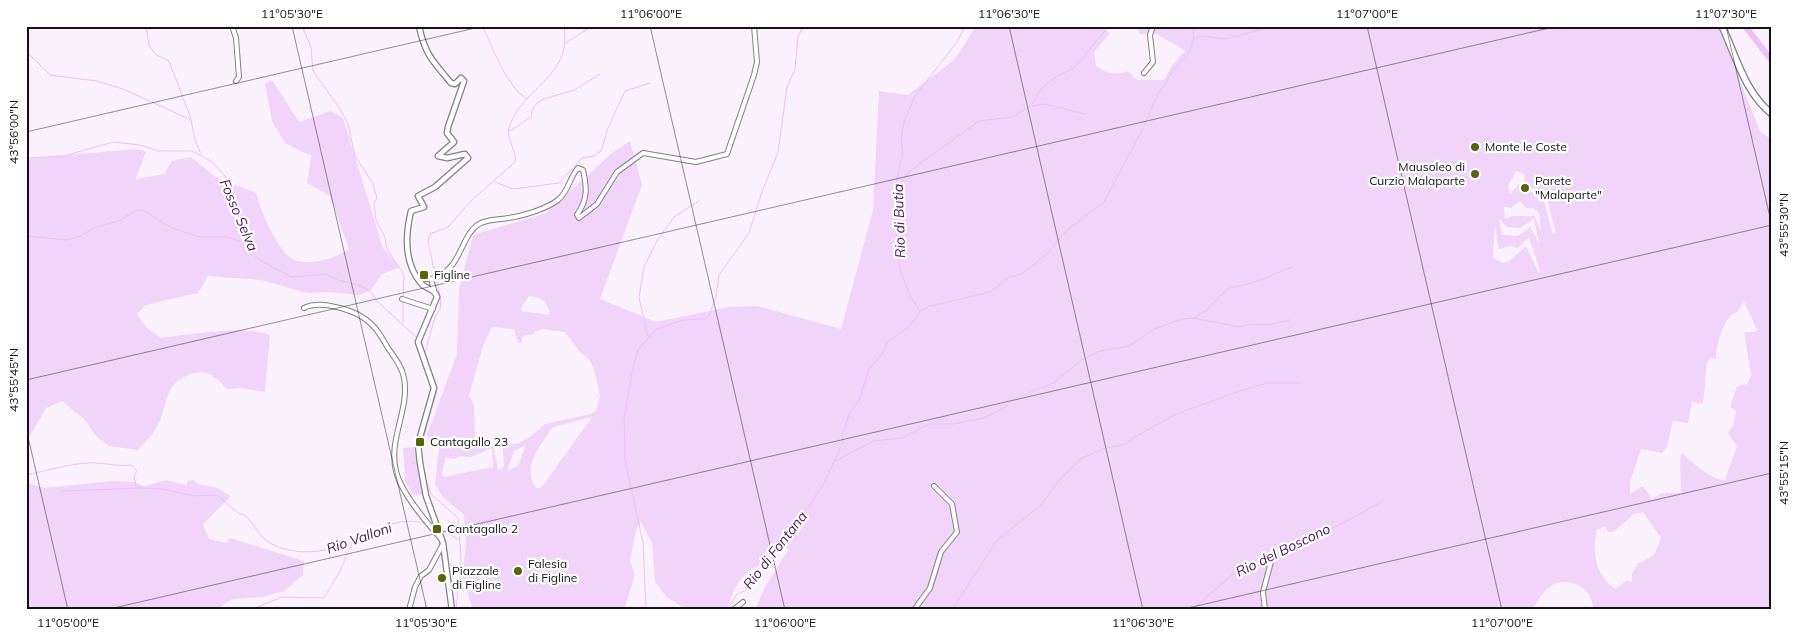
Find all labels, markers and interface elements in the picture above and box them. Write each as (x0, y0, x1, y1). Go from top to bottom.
text: 11°05'30"E (261, 6, 323, 21)
text: 11°06'00"E (620, 6, 682, 21)
text: 11°06'30"E (978, 6, 1040, 21)
text: 11°07'00"E (1336, 6, 1398, 21)
text: 11°07'30"E (1695, 6, 1757, 21)
text: 43°56'00"N (6, 100, 21, 164)
place label: Monte le Coste (1485, 139, 1567, 154)
marker: Monte le Coste (1469, 141, 1481, 153)
place label: Mausoleo di Curzio Malaparte (1369, 159, 1465, 188)
marker: Mausoleo di Curzio Malaparte (1469, 168, 1481, 180)
place label: Parete "Malaparte" (1535, 173, 1602, 202)
water label: Fosso Selva (216, 176, 262, 254)
marker: Parete "Malaparte" (1519, 182, 1531, 194)
water label: Rio di Butia (889, 184, 909, 258)
text: 43°55'30"N (1776, 193, 1791, 257)
place label: Figline (434, 267, 470, 282)
marker: Figline (418, 269, 430, 281)
text: 43°55'45"N (6, 348, 21, 412)
place label: Cantagallo 23 (430, 434, 508, 449)
marker: Cantagallo 23 (414, 436, 426, 448)
text: 43°55'15"N (1776, 441, 1791, 505)
water label: Rio di Fontana (739, 508, 811, 592)
water label: Rio Valloni (324, 518, 395, 558)
water label: Rio del Boscono (1233, 519, 1333, 581)
place label: Cantagallo 2 (447, 521, 518, 536)
marker: Cantagallo 2 (431, 523, 443, 535)
place label: Falesia di Figline (528, 556, 577, 585)
place label: Piazzale di Figline (452, 563, 501, 592)
marker: Falesia di Figline (512, 565, 524, 577)
marker: Piazzale di Figline (436, 572, 448, 584)
text: 11°05'00"E (37, 615, 99, 630)
text: 11°05'30"E (395, 615, 457, 630)
text: 11°06'00"E (754, 615, 816, 630)
text: 11°06'30"E (1112, 615, 1174, 630)
text: 11°07'00"E (1471, 615, 1533, 630)

